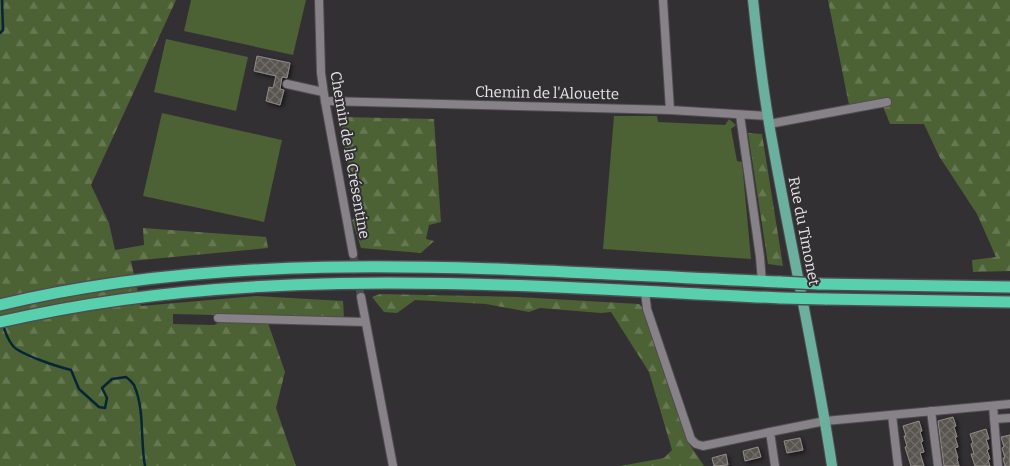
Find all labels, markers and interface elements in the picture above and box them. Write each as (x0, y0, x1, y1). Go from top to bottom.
street label: Chemin de la Crésentine (326, 70, 374, 240)
street label: Chemin de l'Alouette (475, 83, 619, 103)
street label: Rue du Timonet (785, 175, 823, 287)

